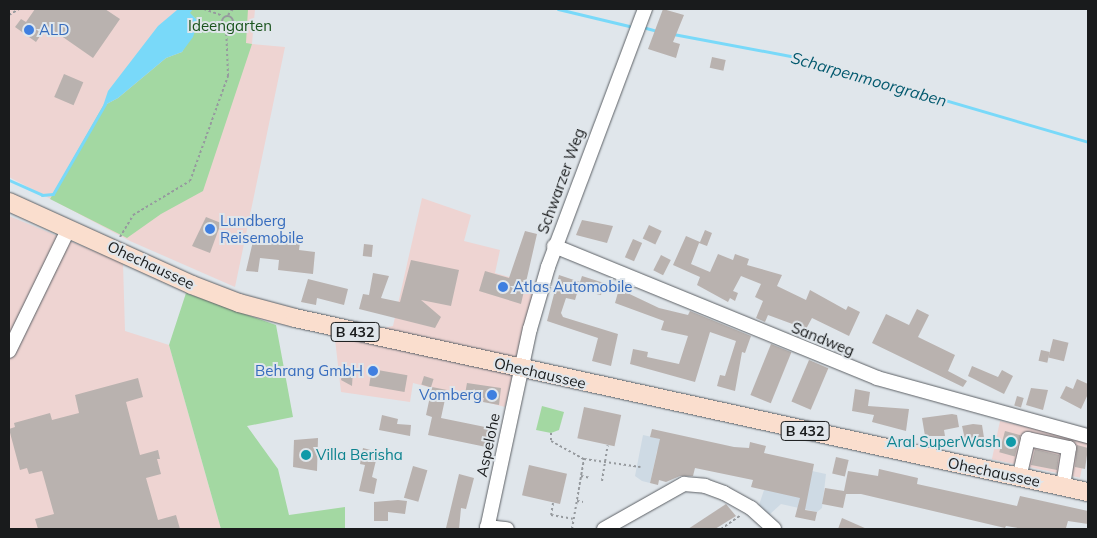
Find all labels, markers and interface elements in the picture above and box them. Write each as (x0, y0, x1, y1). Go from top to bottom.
park label: Ideengarten (188, 17, 272, 35)
place label: ALD (39, 21, 69, 39)
marker: ALD (23, 24, 35, 36)
water label: Scharpenmoorgraben (789, 48, 949, 110)
street label: Schwarzer Weg (534, 126, 588, 236)
place label: Lundberg Reisemobile (220, 211, 304, 246)
marker: Lundberg Reisemobile (204, 223, 216, 235)
street label: Ohechaussee (105, 237, 197, 293)
place label: Atlas Automobile (513, 278, 632, 296)
marker: Atlas Automobile (497, 281, 509, 293)
street label: Sandweg (789, 318, 857, 360)
road number: B 432 (330, 321, 380, 344)
street label: Ohechaussee (492, 354, 588, 392)
place label: Behrang GmbH (255, 362, 363, 380)
marker: Behrang GmbH (367, 365, 379, 377)
place label: Vomberg (419, 386, 482, 404)
marker: Vomberg (486, 389, 498, 401)
street label: Aspelohe (472, 412, 504, 478)
road number: B 432 (780, 420, 830, 442)
place label: Aral SuperWash (886, 433, 1001, 451)
marker: Aral SuperWash (1005, 436, 1017, 448)
place label: Villa Berisha (316, 446, 403, 464)
marker: Villa Berisha (300, 449, 312, 461)
street label: Ohechaussee (946, 453, 1042, 491)

